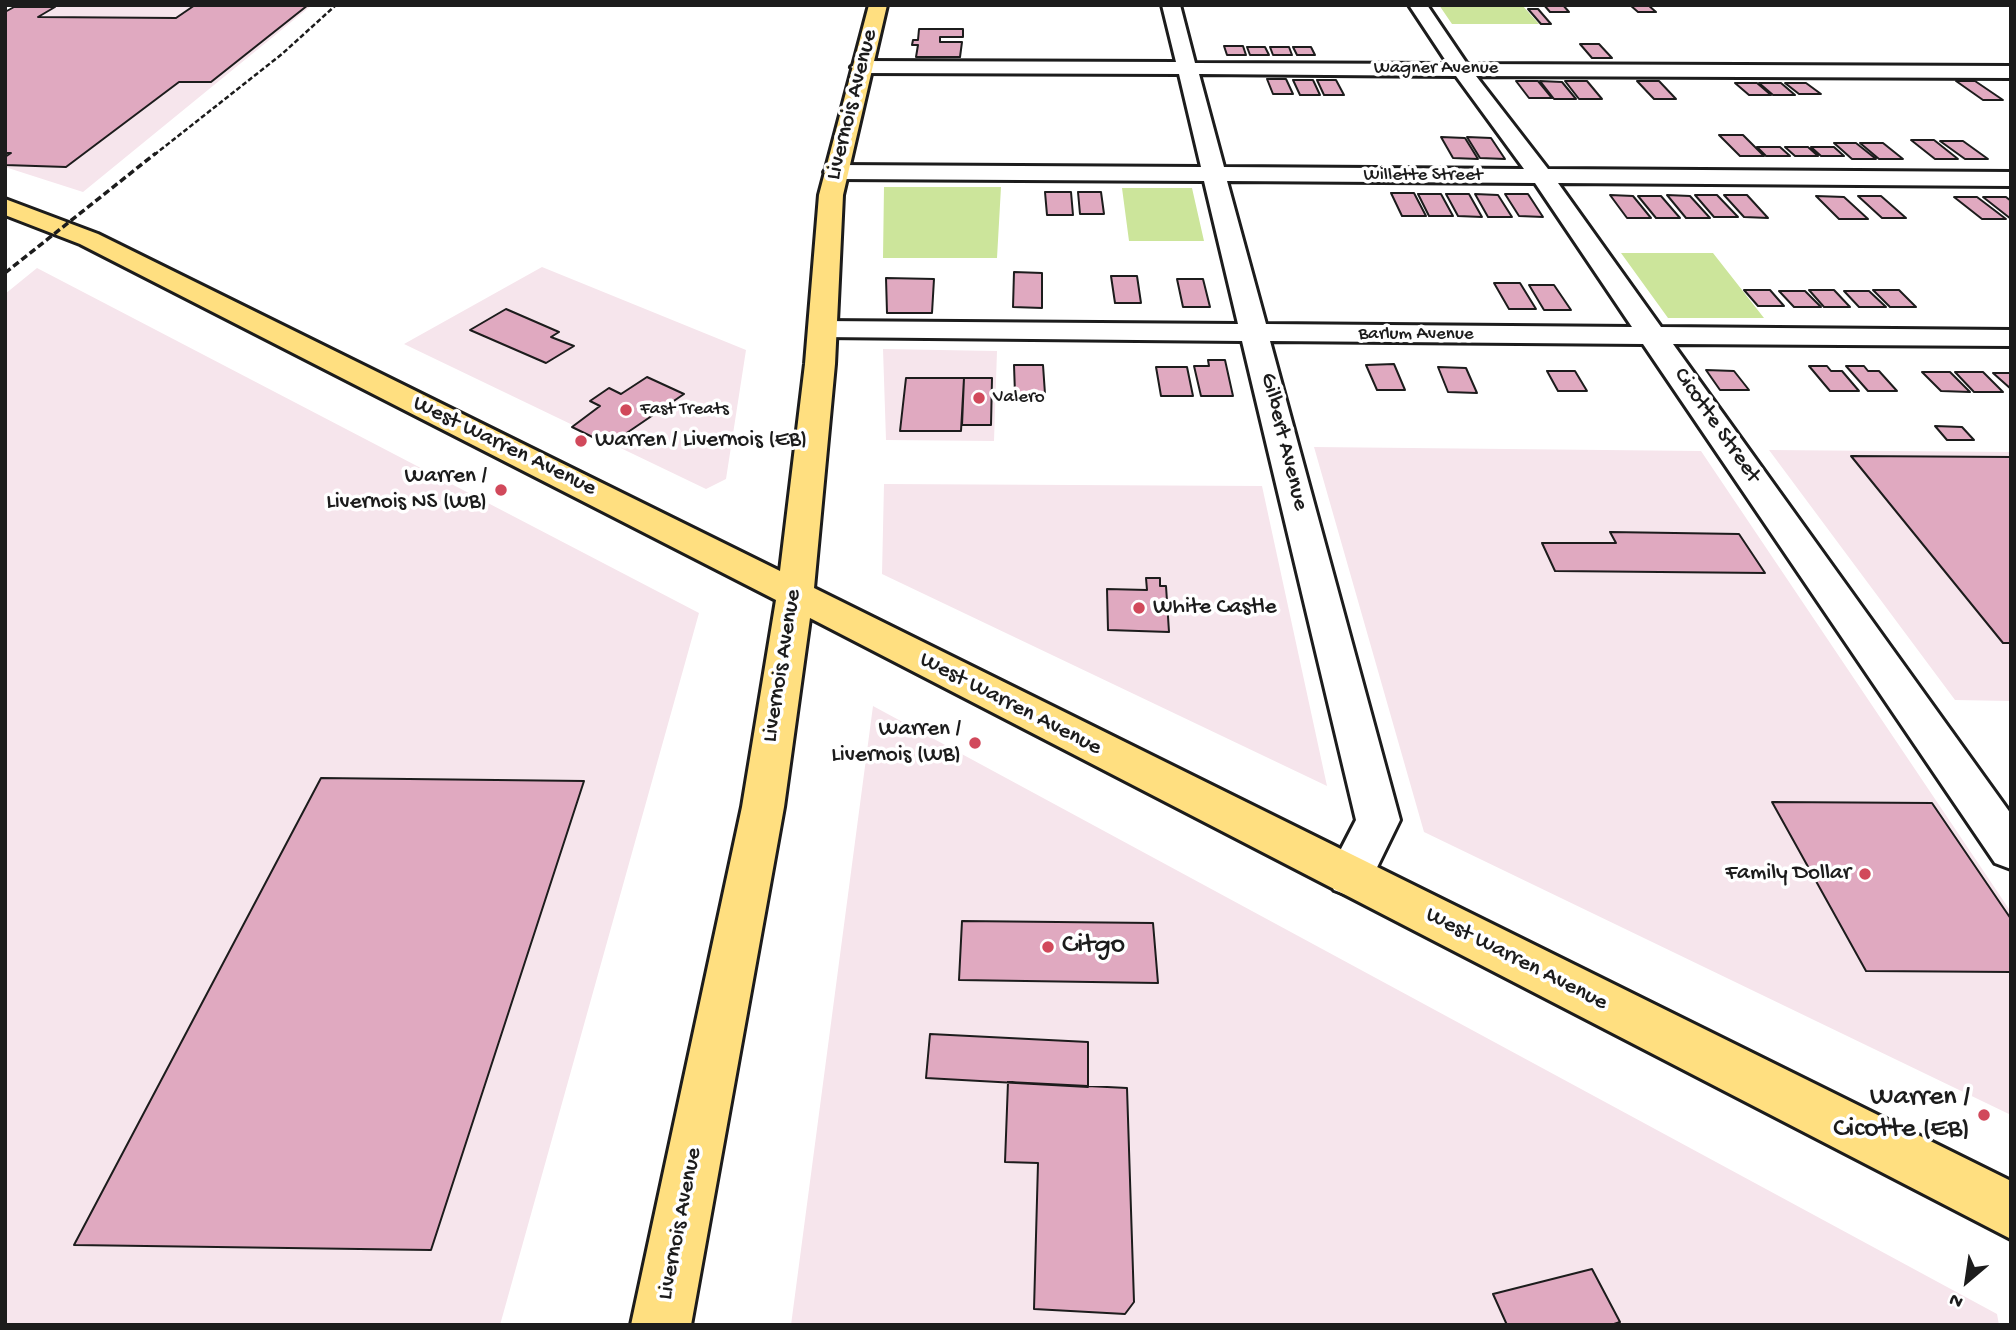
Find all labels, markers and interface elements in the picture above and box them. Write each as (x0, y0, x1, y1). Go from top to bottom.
street label: Livernois Avenue (821, 27, 885, 183)
street label: Wagner Avenue (1374, 58, 1498, 80)
street label: Willette Street (1364, 165, 1482, 187)
street label: Barlum Avenue (1358, 324, 1474, 346)
street label: Cicotte Street (1666, 363, 1766, 489)
street label: Gilbert Avenue (1253, 370, 1313, 514)
place label: Valero (993, 387, 1045, 409)
marker: Valero (971, 390, 987, 406)
street label: West Warren Avenue (408, 391, 600, 503)
place label: Fast Treats (640, 399, 729, 421)
marker: Fast Treats (618, 402, 634, 418)
place label: Warren / Livernois (EB) (595, 427, 807, 455)
marker: Warren / Livernois (EB) (573, 433, 589, 449)
place label: Warren / Livernois NS (WB) (326, 463, 487, 517)
marker: Warren / Livernois NS (WB) (493, 482, 509, 498)
street label: Livernois Avenue (757, 588, 809, 744)
place label: White Castle (1153, 594, 1277, 622)
marker: White Castle (1131, 600, 1147, 616)
street label: West Warren Avenue (914, 647, 1106, 763)
place label: Warren / Livernois (WB) (831, 716, 961, 770)
marker: Warren / Livernois (WB) (967, 735, 983, 751)
place label: Family Dollar (1725, 860, 1851, 888)
marker: Family Dollar (1857, 866, 1873, 882)
street label: West Warren Avenue (1420, 902, 1612, 1018)
place label: Citgo (1062, 930, 1125, 964)
marker: Citgo (1040, 939, 1056, 955)
place label: Warren / Cicotte (EB) (1833, 1082, 1970, 1148)
marker: Warren / Cicotte (EB) (1976, 1107, 1992, 1123)
street label: Livernois Avenue (653, 1146, 709, 1302)
north arrow (1932, 1246, 2002, 1316)
text: N (1946, 1287, 1968, 1313)

